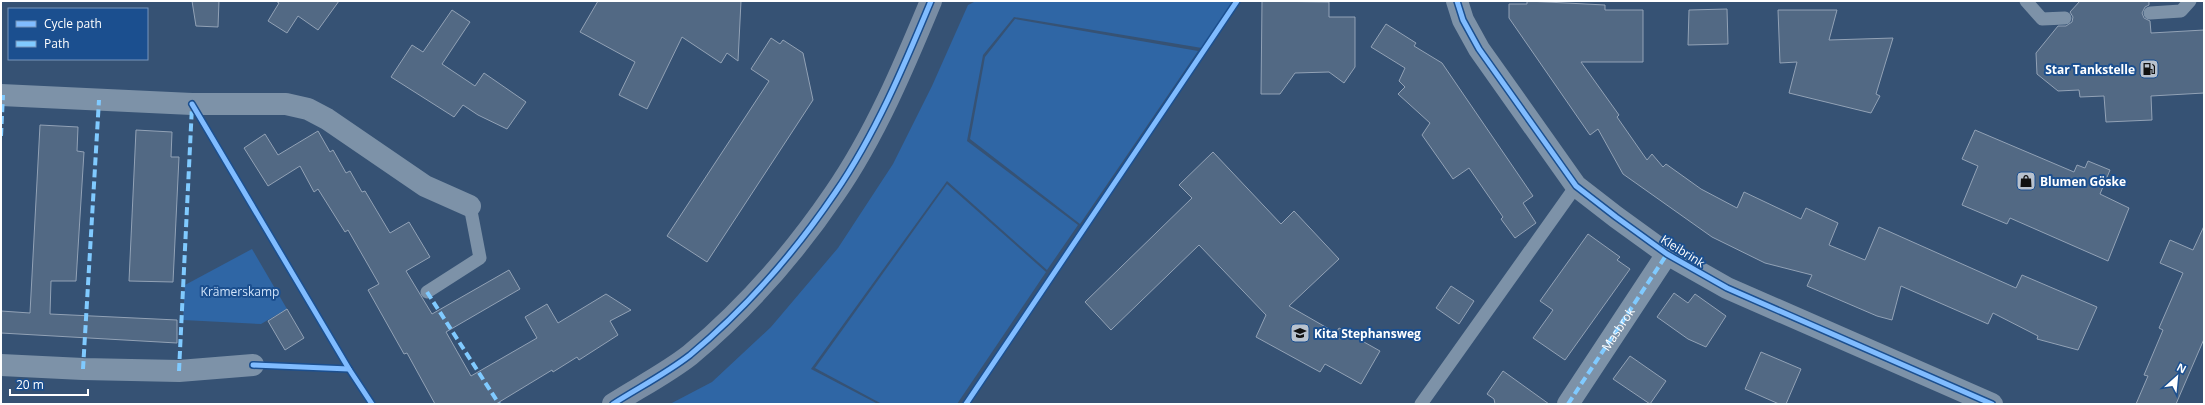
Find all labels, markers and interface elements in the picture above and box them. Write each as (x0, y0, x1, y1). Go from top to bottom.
legend (8, 8, 148, 60)
text: Cycle path (44, 15, 102, 32)
text: Path (44, 35, 70, 52)
fuel station icon: Star Tankstelle (2138, 58, 2160, 80)
place label: Star Tankstelle (2045, 61, 2135, 78)
shop icon: Blumen Göske (2015, 170, 2037, 192)
place label: Blumen Göske (2040, 173, 2126, 190)
street label: Kleibrink (1658, 231, 1709, 272)
park label: Krämerskamp (201, 283, 279, 300)
street label: Masbrok (1597, 303, 1639, 354)
school or university icon: Kita Stephansweg (1289, 322, 1311, 344)
place label: Kita Stephansweg (1314, 325, 1421, 342)
north arrow (2157, 357, 2197, 397)
text: N (2174, 359, 2189, 376)
scale bar (10, 371, 88, 397)
text: 20 m (16, 376, 44, 393)

